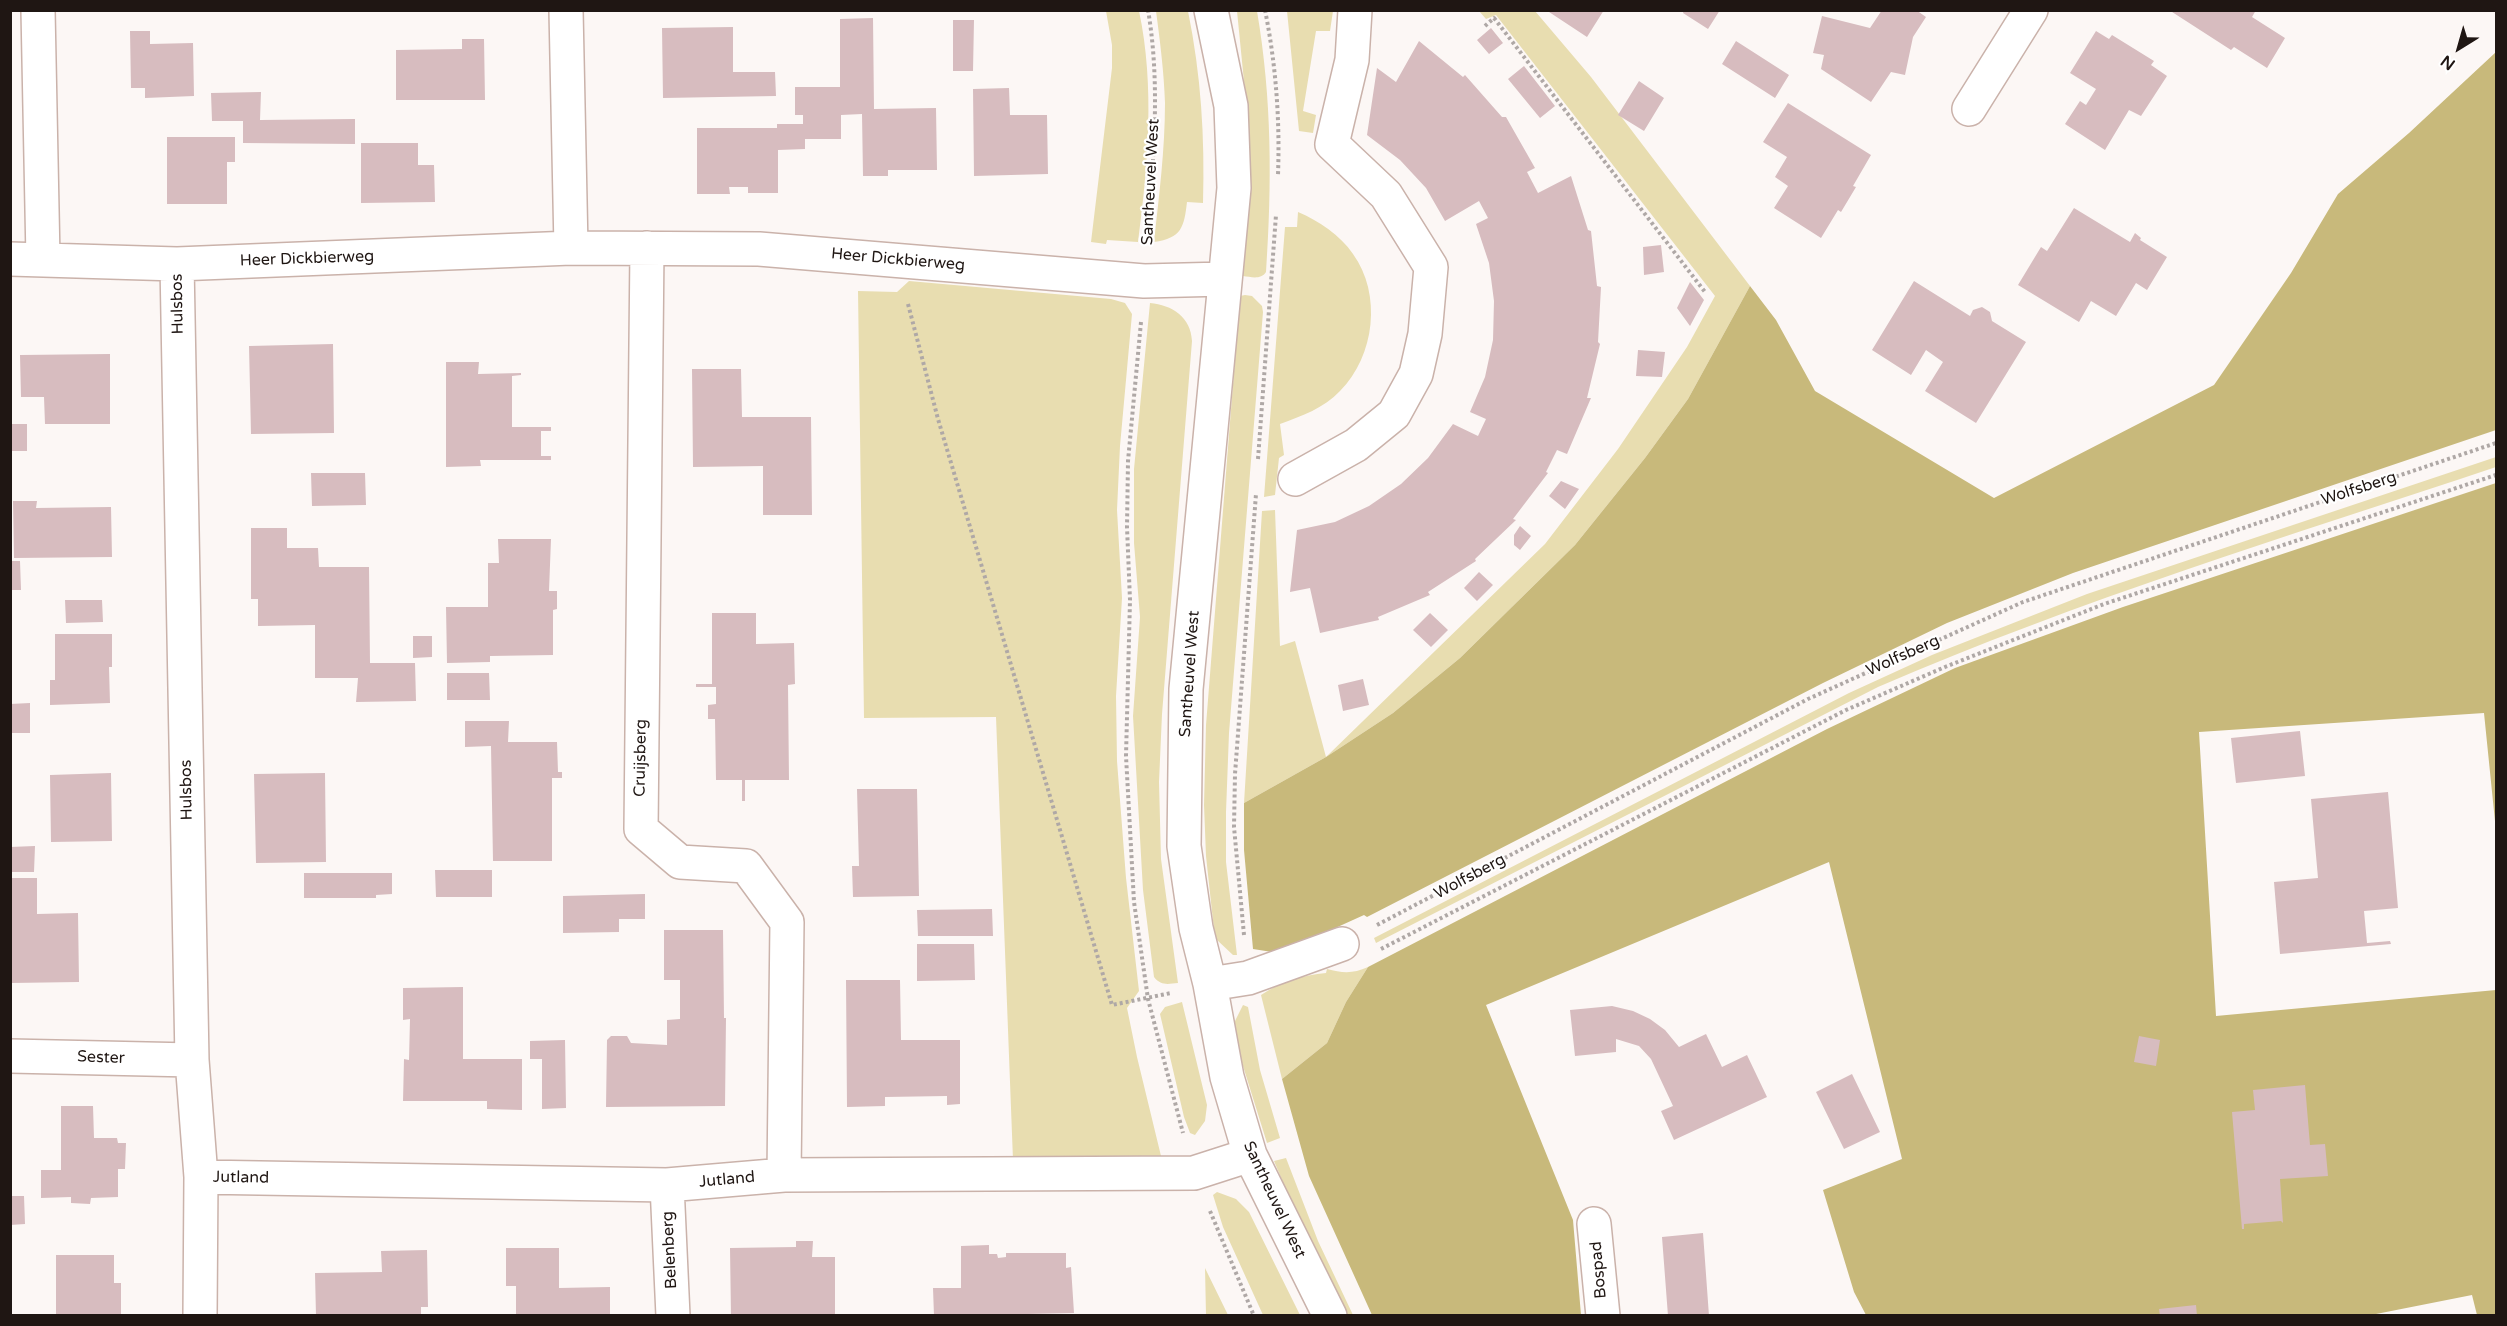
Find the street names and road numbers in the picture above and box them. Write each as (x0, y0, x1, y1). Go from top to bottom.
street label: Santheuvel West (1138, 118, 1164, 246)
street label: Heer Dickbierweg (830, 245, 966, 275)
street label: Heer Dickbierweg (240, 247, 374, 271)
street label: Hulsbos (168, 273, 188, 335)
street label: Wolfsberg (2319, 468, 2399, 510)
street label: Santheuvel West (1176, 610, 1204, 738)
street label: Wolfsberg (1863, 631, 1943, 681)
street label: Cruijsberg (631, 719, 651, 797)
street label: Hulsbos (177, 759, 197, 821)
street label: Wolfsberg (1431, 850, 1509, 904)
street label: Sester (77, 1048, 125, 1068)
street label: Santheuvel West (1238, 1138, 1310, 1262)
street label: Jutland (213, 1168, 269, 1188)
street label: Jutland (698, 1168, 756, 1192)
street label: Belenberg (658, 1211, 682, 1289)
street label: Bospad (1587, 1240, 1611, 1300)

